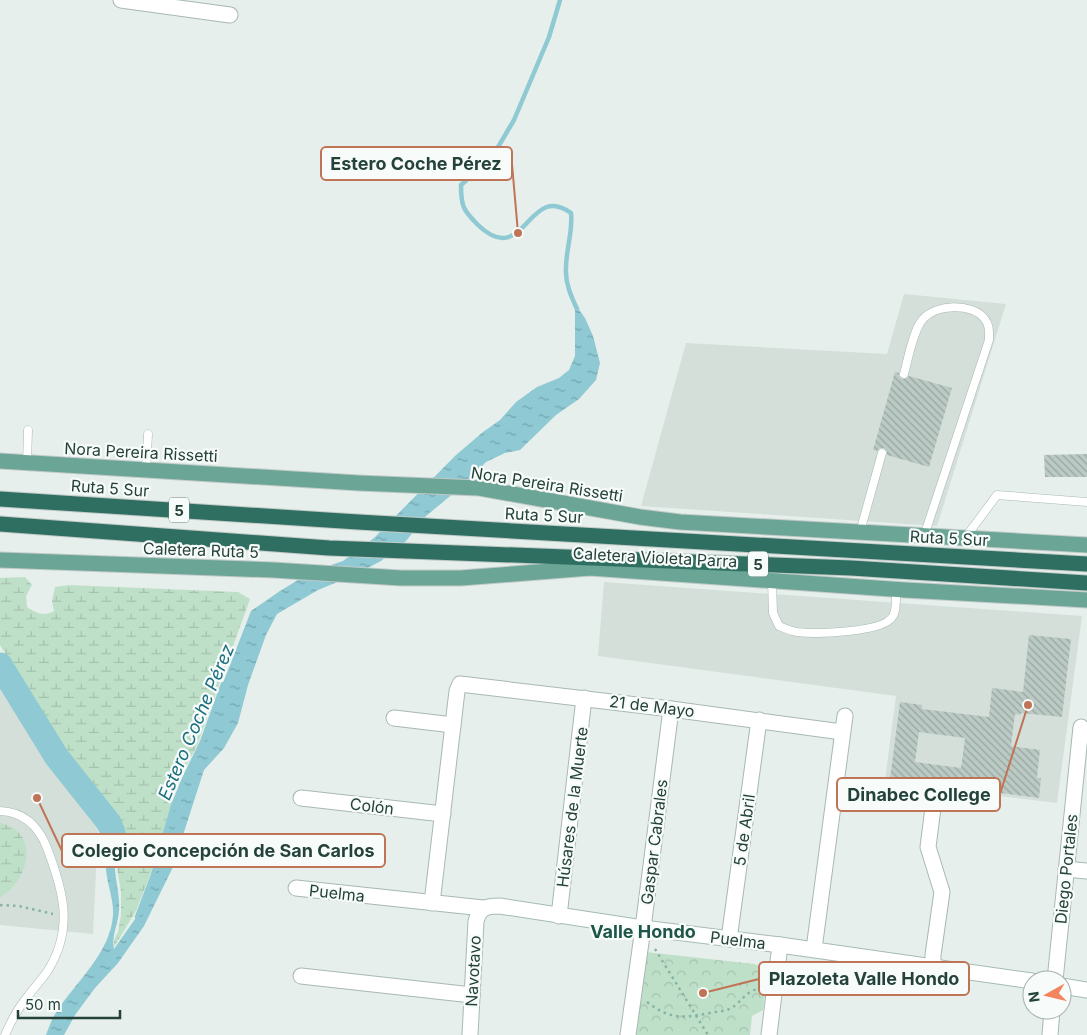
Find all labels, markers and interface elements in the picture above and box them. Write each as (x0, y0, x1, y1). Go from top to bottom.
callout: Estero Coche Pérez (321, 147, 512, 180)
text: Estero Coche Pérez (330, 153, 502, 174)
street label: Nora Pereira Rissetti (64, 438, 218, 466)
street label: Nora Pereira Rissetti (470, 462, 624, 506)
street label: Ruta 5 Sur (70, 475, 150, 501)
road number: 5 (169, 498, 189, 522)
street label: Ruta 5 Sur (504, 503, 584, 527)
street label: Ruta 5 Sur (909, 526, 989, 550)
street label: Caletera Ruta 5 (143, 538, 259, 562)
street label: Caletera Violeta Parra (572, 543, 738, 571)
road number: 5 (748, 552, 768, 576)
water label: Estero Coche Pérez (154, 641, 238, 803)
street label: 21 de Mayo (608, 691, 696, 721)
street label: Húsares de la Muerte (552, 726, 592, 888)
street label: Gaspar Cabrales (636, 778, 672, 906)
callout: Dinabec College (837, 778, 1000, 811)
text: Dinabec College (847, 784, 991, 805)
street label: Colón (349, 793, 395, 819)
street label: 5 de Abril (729, 793, 759, 867)
street label: Diego Portales (1050, 813, 1082, 925)
callout: Colegio Concepción de San Carlos (62, 834, 385, 867)
text: Colegio Concepción de San Carlos (71, 840, 375, 861)
street label: Puelma (308, 880, 366, 906)
district label: Valle Hondo (590, 921, 696, 942)
street label: Puelma (709, 927, 767, 953)
street label: Navotavo (461, 935, 485, 1007)
callout: Plazoleta Valle Hondo (759, 962, 969, 995)
text: Plazoleta Valle Hondo (769, 968, 959, 989)
north arrow (1022, 970, 1072, 1020)
scale bar (18, 988, 120, 1020)
text: N (1024, 990, 1043, 1003)
text: 50 m (25, 995, 61, 1014)

